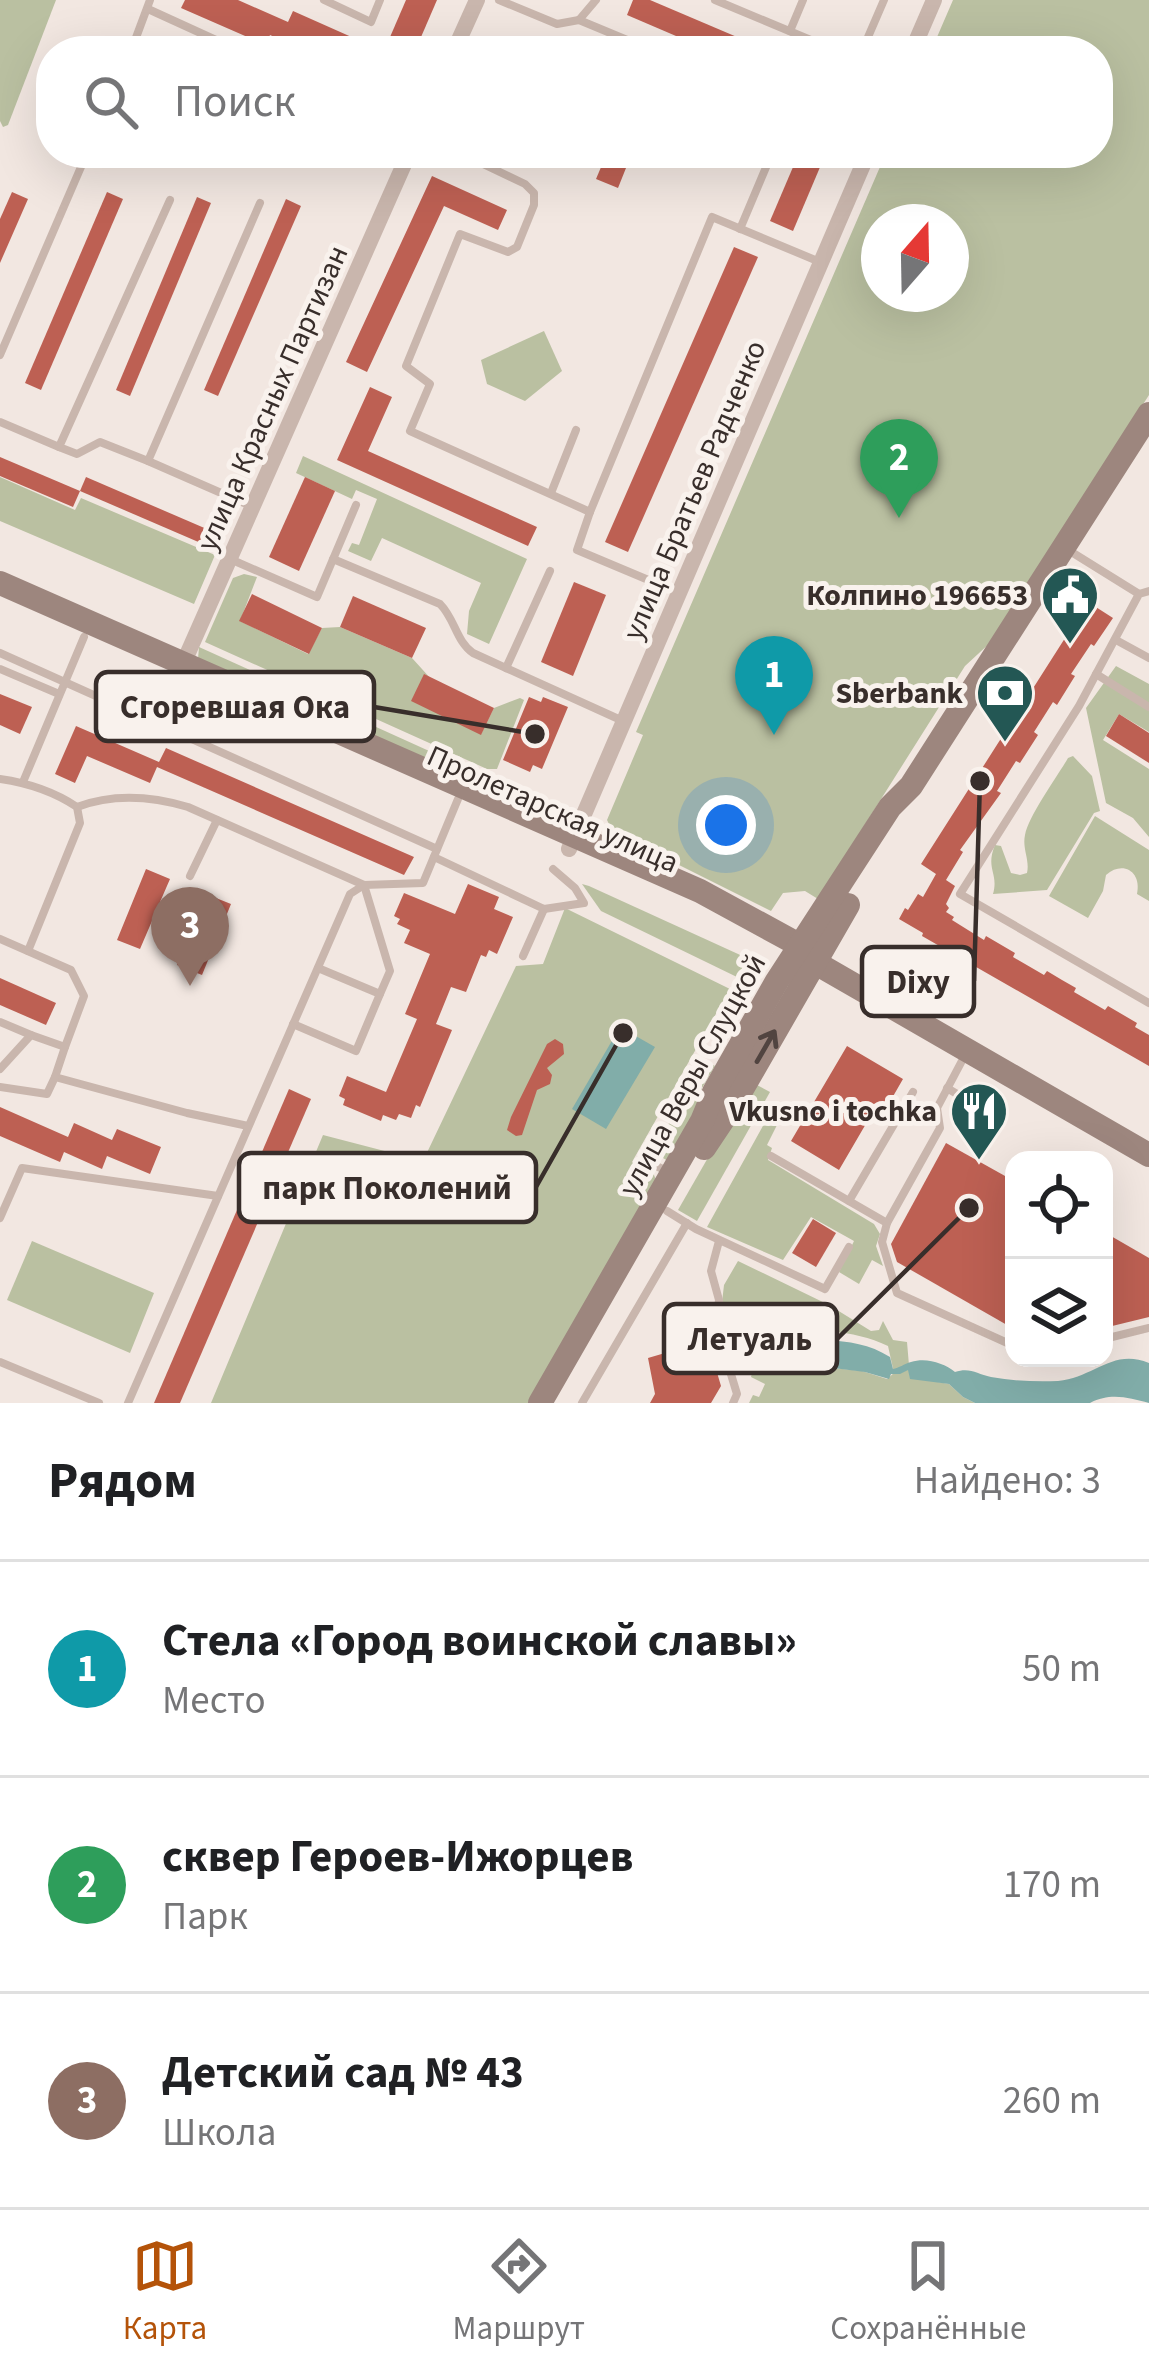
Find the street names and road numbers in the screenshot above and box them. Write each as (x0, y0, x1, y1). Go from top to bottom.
street label: улица Красных Партизан (186, 238, 359, 558)
street label: улица Братьев Радченко (612, 334, 777, 647)
street label: Пролетарская улица (420, 735, 685, 884)
street label: улица Веры Слуцкой (608, 946, 777, 1204)

